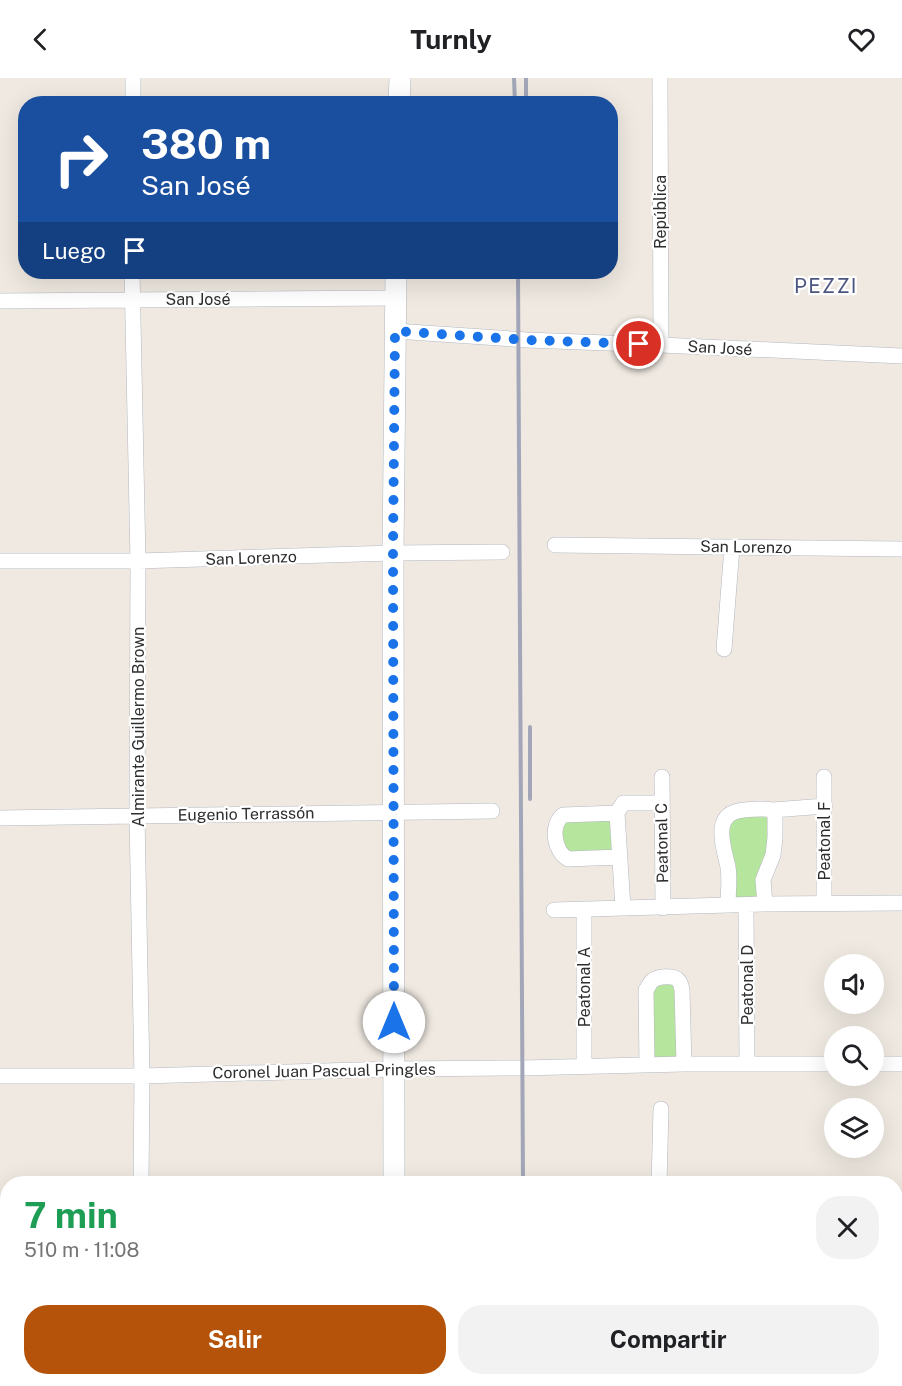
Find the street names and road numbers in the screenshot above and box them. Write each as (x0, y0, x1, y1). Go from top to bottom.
street label: República (651, 175, 670, 249)
street label: San José (165, 290, 231, 309)
street label: San José (687, 337, 753, 359)
street label: San Lorenzo (700, 537, 792, 557)
street label: San Lorenzo (205, 547, 297, 569)
street label: Almirante Guillermo Brown (129, 627, 148, 827)
street label: Peatonal F (815, 802, 834, 880)
street label: Eugenio Terrassón (177, 803, 315, 825)
street label: Peatonal C (652, 803, 672, 883)
street label: Peatonal D (738, 945, 757, 1025)
street label: Peatonal A (575, 947, 594, 1027)
street label: Coronel Juan Pascual Pringles (212, 1060, 436, 1082)

